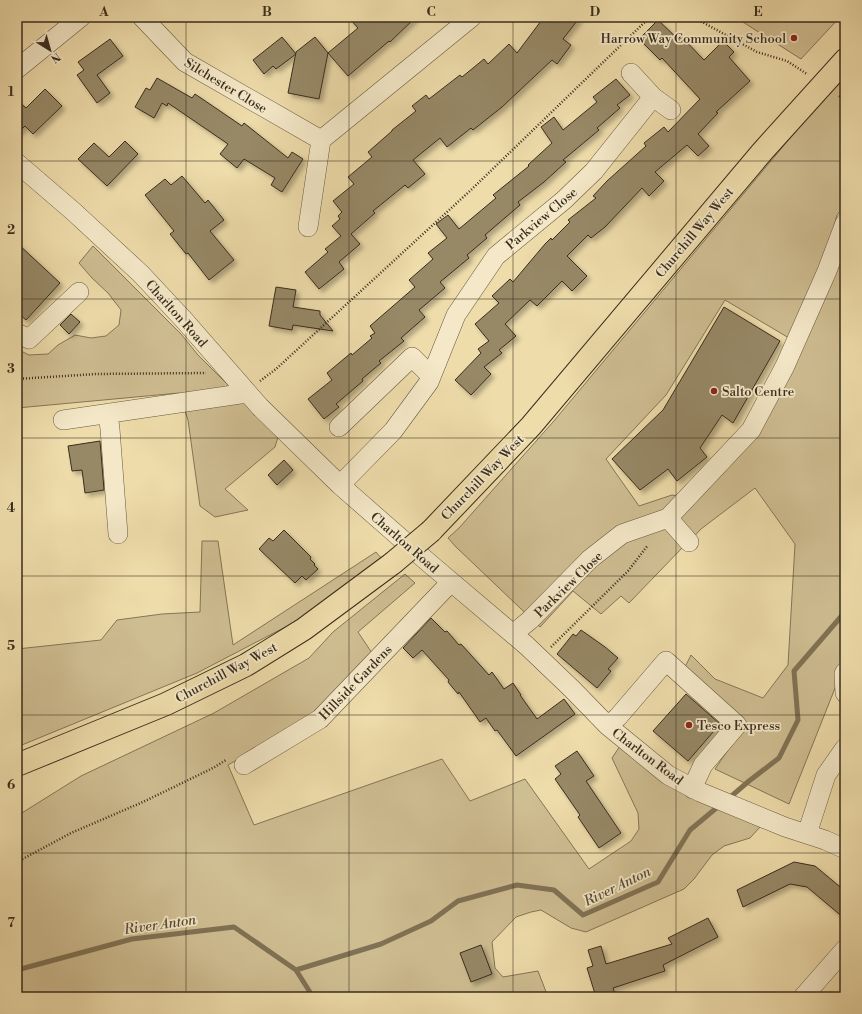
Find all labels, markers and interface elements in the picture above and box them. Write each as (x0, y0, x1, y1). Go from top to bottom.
text: A (98, 4, 109, 20)
text: B (262, 4, 272, 20)
text: C (426, 4, 436, 20)
text: D (590, 4, 600, 20)
text: E (753, 4, 763, 20)
north arrow (30, 30, 70, 70)
place label: Harrow Way Community School (601, 31, 786, 47)
marker: Harrow Way Community School (789, 33, 799, 43)
text: N (47, 49, 63, 66)
street label: Silchester Close (181, 55, 270, 117)
text: 1 (8, 84, 15, 100)
street label: Parkview Close (503, 184, 581, 253)
street label: Churchill Way West (652, 184, 737, 281)
text: 2 (7, 222, 15, 238)
street label: Charlton Road (142, 277, 211, 351)
text: 3 (7, 361, 15, 377)
place label: Salto Centre (722, 384, 795, 400)
marker: Salto Centre (709, 386, 719, 396)
street label: Churchill Way West (438, 431, 528, 524)
text: 4 (7, 500, 16, 516)
street label: Charlton Road (367, 509, 442, 577)
street label: Parkview Close (531, 548, 606, 621)
text: 5 (7, 638, 15, 654)
street label: Churchill Way West (173, 639, 280, 706)
street label: Hillside Gardens (316, 642, 396, 724)
place label: Tesco Express (697, 718, 781, 734)
marker: Tesco Express (684, 720, 694, 730)
street label: Charlton Road (609, 725, 687, 789)
text: 6 (7, 777, 15, 793)
water label: River Anton (580, 863, 654, 911)
water label: River Anton (122, 911, 197, 939)
text: 7 (7, 915, 15, 931)

